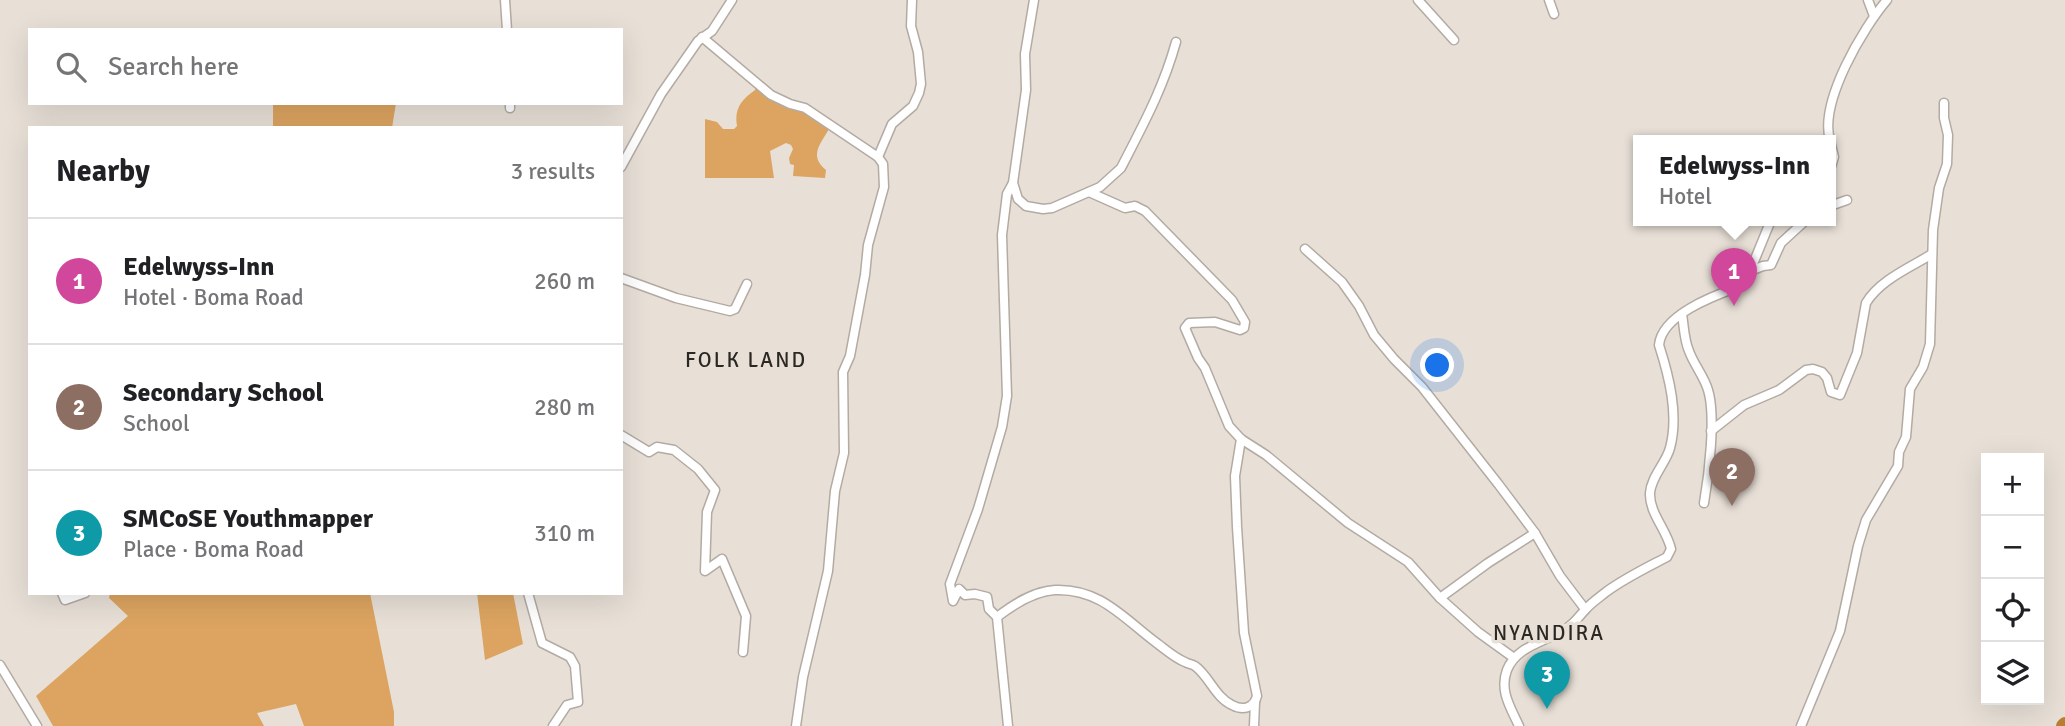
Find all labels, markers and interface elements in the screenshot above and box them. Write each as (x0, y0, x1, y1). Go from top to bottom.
search box (28, 28, 623, 105)
icon: search (52, 48, 90, 86)
text: Search here (108, 51, 239, 83)
popup (1633, 135, 1836, 226)
text: Edelwyss-Inn (1659, 150, 1810, 182)
text: Nearby (56, 153, 150, 190)
text: 3 results (511, 157, 595, 186)
text: Hotel (1659, 182, 1712, 211)
pin: 1 (1711, 248, 1757, 306)
text: Edelwyss-Inn (123, 251, 275, 283)
text: 1 (73, 267, 85, 296)
text: 260 m (534, 267, 595, 296)
text: Hotel · Boma Road (123, 283, 304, 312)
district label: FOLK LAND (685, 347, 807, 373)
your location (1420, 348, 1454, 382)
text: Secondary School (123, 377, 324, 409)
text: 2 (73, 393, 85, 422)
text: 280 m (534, 393, 595, 422)
text: School (123, 409, 190, 438)
pin: 2 (1709, 448, 1755, 506)
map controls (1981, 453, 2044, 705)
button: + (1981, 453, 2044, 516)
text: SMCoSE Youthmapper (123, 503, 373, 535)
button: − (1981, 516, 2044, 579)
text: 3 (73, 519, 85, 548)
text: 310 m (534, 519, 595, 548)
text: Place · Boma Road (123, 535, 304, 564)
button: locate (1981, 579, 2044, 642)
district label: NYANDIRA (1493, 620, 1605, 646)
button: layers (1981, 642, 2044, 705)
pin: 3 (1524, 651, 1570, 709)

